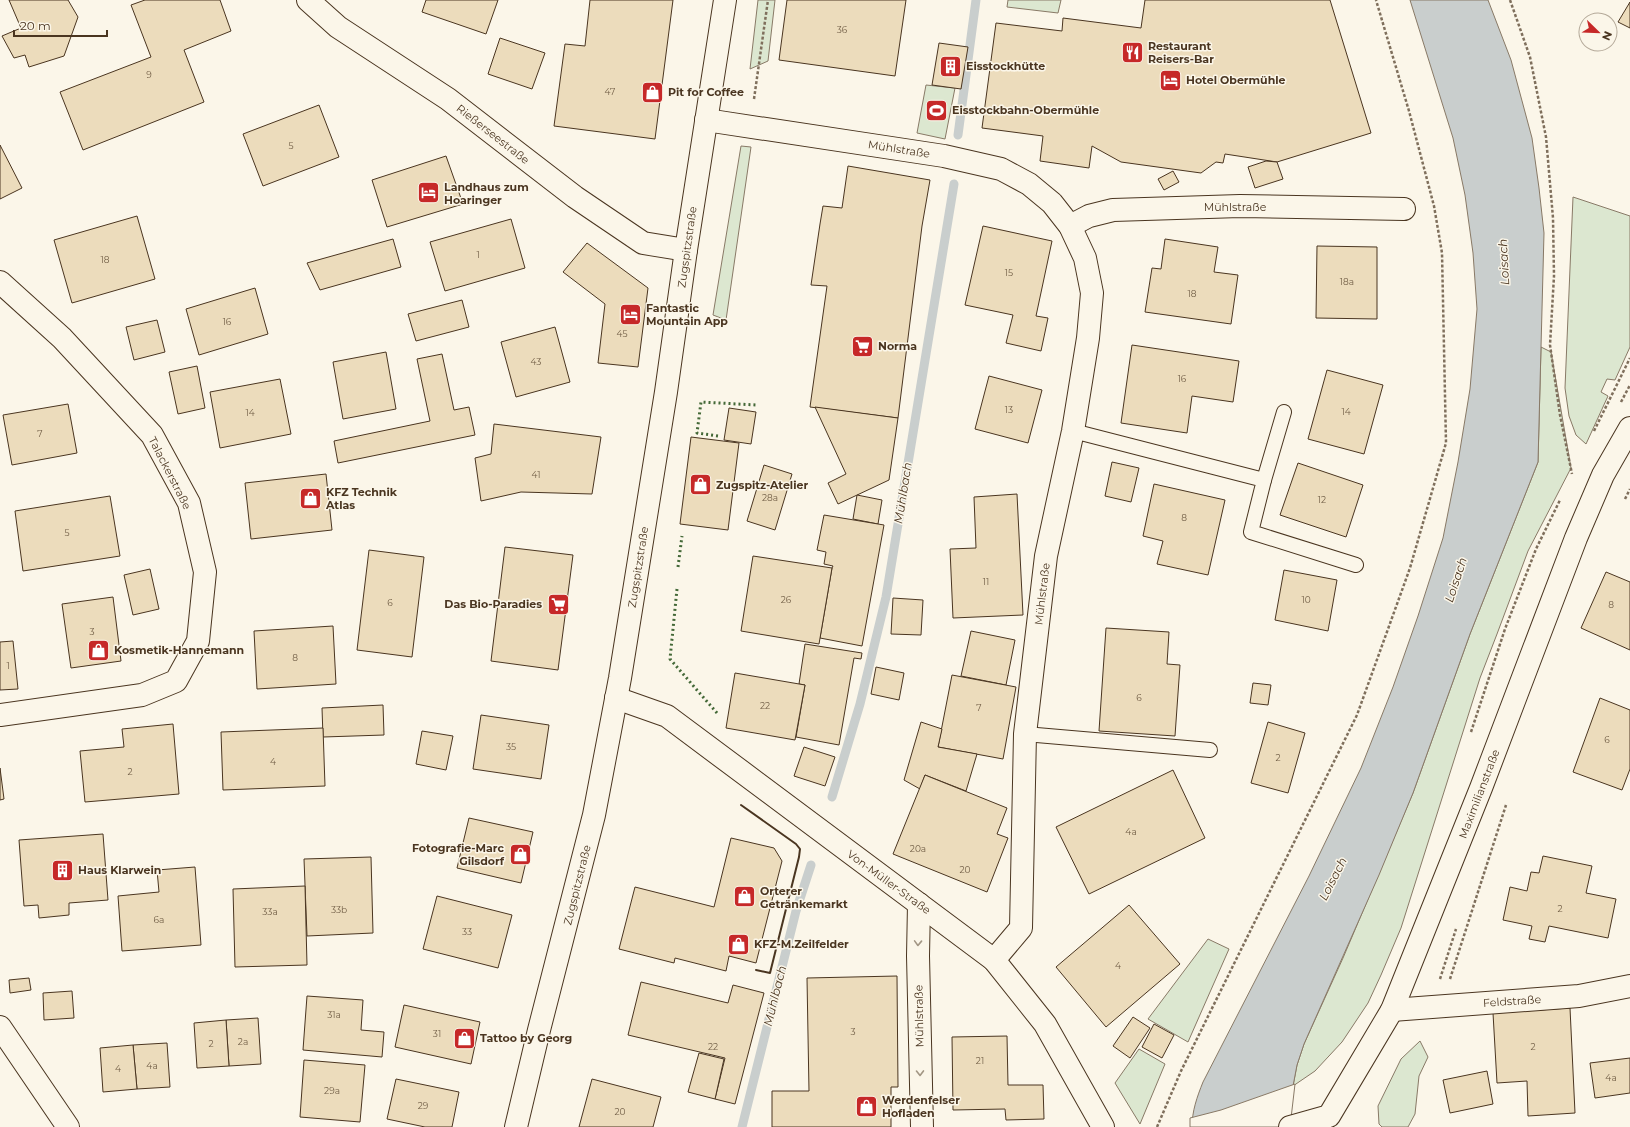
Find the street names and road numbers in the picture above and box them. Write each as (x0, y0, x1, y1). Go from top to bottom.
street label: Rießerseestraße (454, 101, 533, 167)
street label: Mühlstraße (867, 137, 931, 161)
street label: Mühlstraße (1204, 200, 1267, 214)
street label: Zugspitzstraße (674, 205, 700, 289)
street label: Talackerstraße (146, 434, 194, 512)
street label: Zugspitzstraße (625, 525, 651, 609)
street label: Mühlstraße (1031, 562, 1053, 626)
street label: Maximilianstraße (1456, 747, 1503, 841)
street label: Zugspitzstraße (560, 843, 594, 927)
street label: Von-Müller-Straße (844, 847, 934, 917)
street label: Mühlstraße (911, 984, 927, 1047)
street label: Feldstraße (1483, 992, 1542, 1010)

